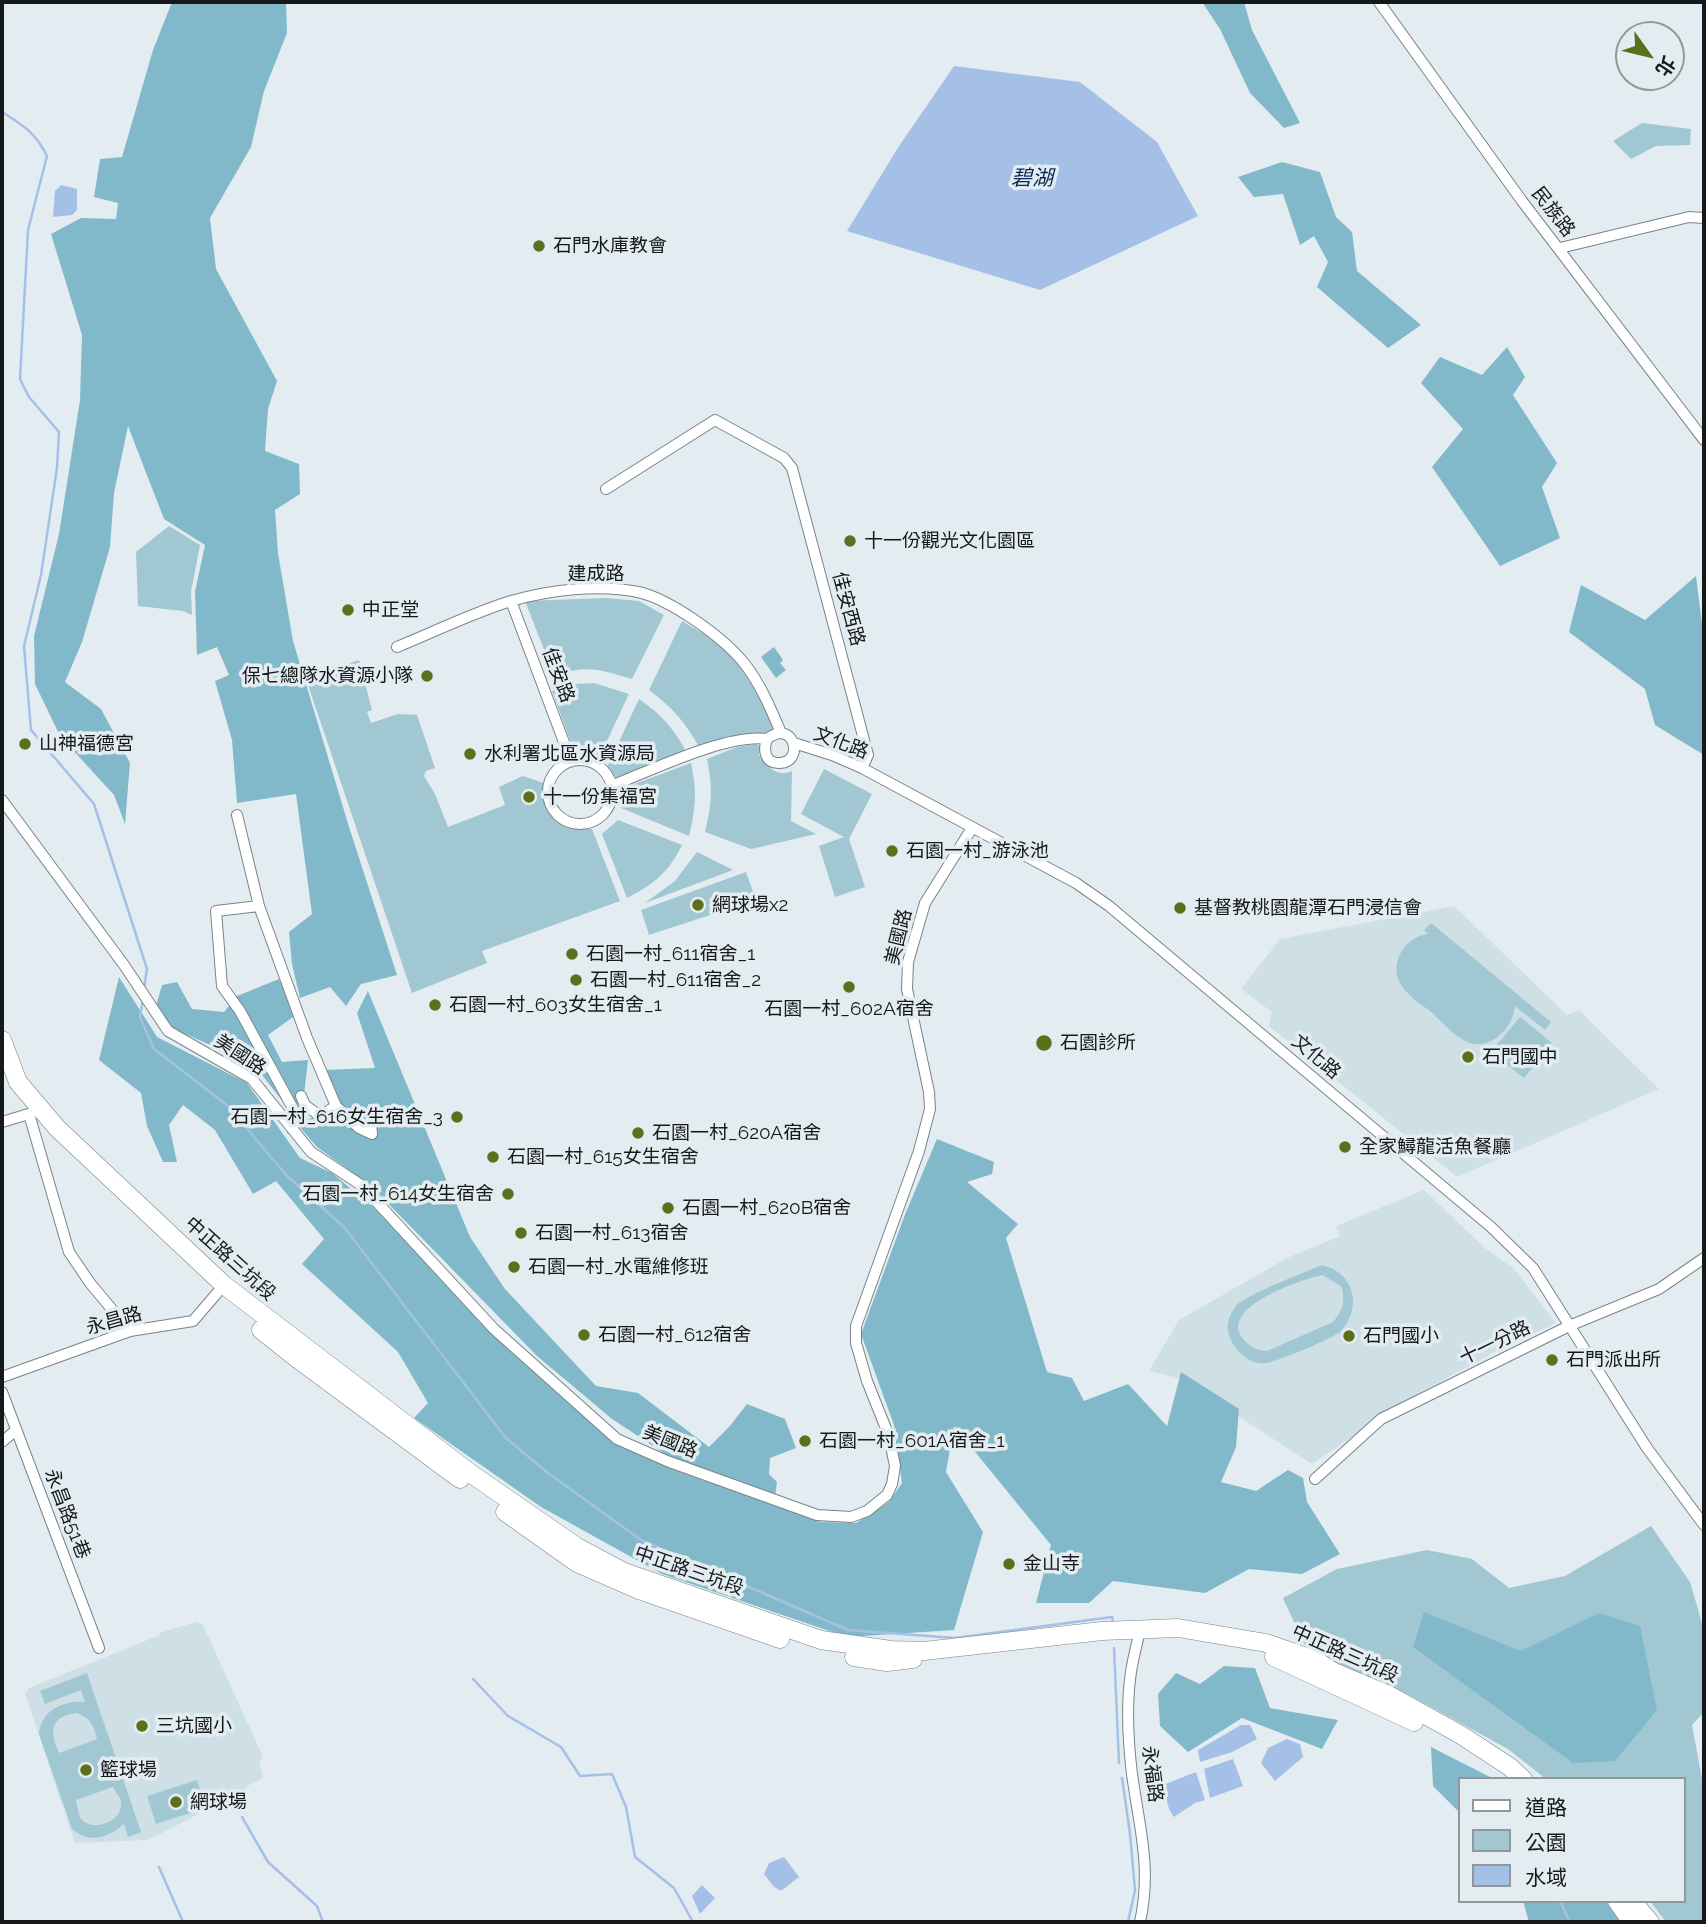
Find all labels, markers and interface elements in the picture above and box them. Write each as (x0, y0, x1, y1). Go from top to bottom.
north arrow (1615, 21, 1685, 91)
text: 北 (1651, 53, 1680, 81)
water label: 碧湖 (1011, 166, 1053, 192)
street label: 民族路 (1526, 183, 1580, 241)
place label: 石門水庫教會 (553, 235, 667, 257)
marker: 石門水庫教會 (531, 238, 547, 254)
place label: 十一份觀光文化園區 (864, 530, 1035, 552)
marker: 十一份觀光文化園區 (842, 533, 858, 549)
street label: 建成路 (568, 563, 624, 585)
street label: 佳安西路 (827, 569, 869, 649)
place label: 中正堂 (362, 599, 419, 621)
marker: 中正堂 (340, 602, 356, 618)
street label: 佳安路 (537, 644, 579, 706)
place label: 保七總隊水資源小隊 (242, 665, 413, 687)
marker: 保七總隊水資源小隊 (419, 668, 435, 684)
street label: 文化路 (810, 722, 872, 764)
place label: 山神福德宮 (39, 733, 134, 755)
marker: 山神福德宮 (17, 736, 33, 752)
place label: 水利署北區水資源局 (484, 743, 655, 765)
marker: 水利署北區水資源局 (462, 746, 478, 762)
place label: 十一份集福宮 (543, 786, 657, 808)
marker: 十一份集福宮 (521, 789, 537, 805)
place label: 石園一村_游泳池 (906, 840, 1049, 862)
marker: 石園一村_游泳池 (884, 843, 900, 859)
place label: 網球場x2 (712, 894, 788, 916)
marker: 網球場x2 (690, 897, 706, 913)
place label: 基督教桃園龍潭石門浸信會 (1194, 897, 1422, 919)
marker: 基督教桃園龍潭石門浸信會 (1172, 900, 1188, 916)
street label: 美國路 (881, 907, 917, 967)
place label: 石園一村_611宿舍_1 (586, 943, 755, 965)
marker: 石園一村_611宿舍_1 (564, 946, 580, 962)
place label: 石園一村_611宿舍_2 (590, 969, 761, 991)
marker: 石園一村_611宿舍_2 (568, 972, 584, 988)
marker: 石園一村_602A宿舍 (841, 979, 857, 995)
place label: 石園一村_603女生宿舍_1 (449, 994, 662, 1016)
marker: 石園一村_603女生宿舍_1 (427, 997, 443, 1013)
place label: 石園一村_602A宿舍 (764, 998, 934, 1020)
street label: 美國路 (210, 1030, 270, 1080)
street label: 文化路 (1287, 1030, 1345, 1084)
place label: 石園診所 (1060, 1032, 1136, 1054)
marker: 石園診所 (1034, 1033, 1054, 1053)
place label: 石門國中 (1482, 1046, 1558, 1068)
marker: 石門國中 (1460, 1049, 1476, 1065)
place label: 石園一村_616女生宿舍_3 (230, 1106, 443, 1128)
marker: 石園一村_616女生宿舍_3 (449, 1109, 465, 1125)
place label: 石園一村_620A宿舍 (652, 1122, 821, 1144)
marker: 石園一村_620A宿舍 (630, 1125, 646, 1141)
place label: 全家鱘龍活魚餐廳 (1359, 1136, 1511, 1158)
marker: 全家鱘龍活魚餐廳 (1337, 1139, 1353, 1155)
place label: 石園一村_615女生宿舍 (507, 1146, 699, 1168)
marker: 石園一村_615女生宿舍 (485, 1149, 501, 1165)
place label: 石園一村_614女生宿舍 (302, 1183, 494, 1205)
marker: 石園一村_614女生宿舍 (500, 1186, 516, 1202)
place label: 石園一村_620B宿舍 (682, 1197, 851, 1219)
marker: 石園一村_620B宿舍 (660, 1200, 676, 1216)
street label: 中正路三坑段 (180, 1212, 280, 1306)
place label: 石園一村_613宿舍 (535, 1222, 688, 1244)
marker: 石園一村_613宿舍 (513, 1225, 529, 1241)
place label: 石園一村_水電維修班 (528, 1256, 709, 1278)
marker: 石園一村_水電維修班 (506, 1259, 522, 1275)
street label: 永昌路 (83, 1302, 145, 1340)
street label: 十一分路 (1456, 1316, 1534, 1370)
place label: 石園一村_612宿舍 (598, 1324, 751, 1346)
place label: 石門國小 (1363, 1325, 1439, 1347)
marker: 石園一村_612宿舍 (576, 1327, 592, 1343)
marker: 石門國小 (1341, 1328, 1357, 1344)
place label: 石門派出所 (1566, 1349, 1661, 1371)
marker: 石門派出所 (1544, 1352, 1560, 1368)
street label: 美國路 (639, 1421, 701, 1463)
place label: 石園一村_601A宿舍_1 (819, 1430, 1005, 1452)
marker: 石園一村_601A宿舍_1 (797, 1433, 813, 1449)
street label: 永昌路51巷 (39, 1466, 95, 1562)
street label: 中正路三坑段 (631, 1542, 747, 1600)
place label: 金山寺 (1023, 1553, 1080, 1575)
marker: 金山寺 (1001, 1556, 1017, 1572)
street label: 中正路三坑段 (1288, 1620, 1402, 1688)
place label: 三坑國小 (156, 1715, 232, 1737)
marker: 三坑國小 (134, 1718, 150, 1734)
street label: 永福路 (1137, 1744, 1167, 1804)
place label: 籃球場 (100, 1759, 157, 1781)
marker: 籃球場 (78, 1762, 94, 1778)
legend (1458, 1777, 1685, 1903)
place label: 網球場 (190, 1791, 247, 1813)
marker: 網球場 (168, 1794, 184, 1810)
text: 道路 (1525, 1795, 1567, 1820)
text: 公園 (1525, 1830, 1567, 1855)
text: 水域 (1525, 1865, 1567, 1890)

